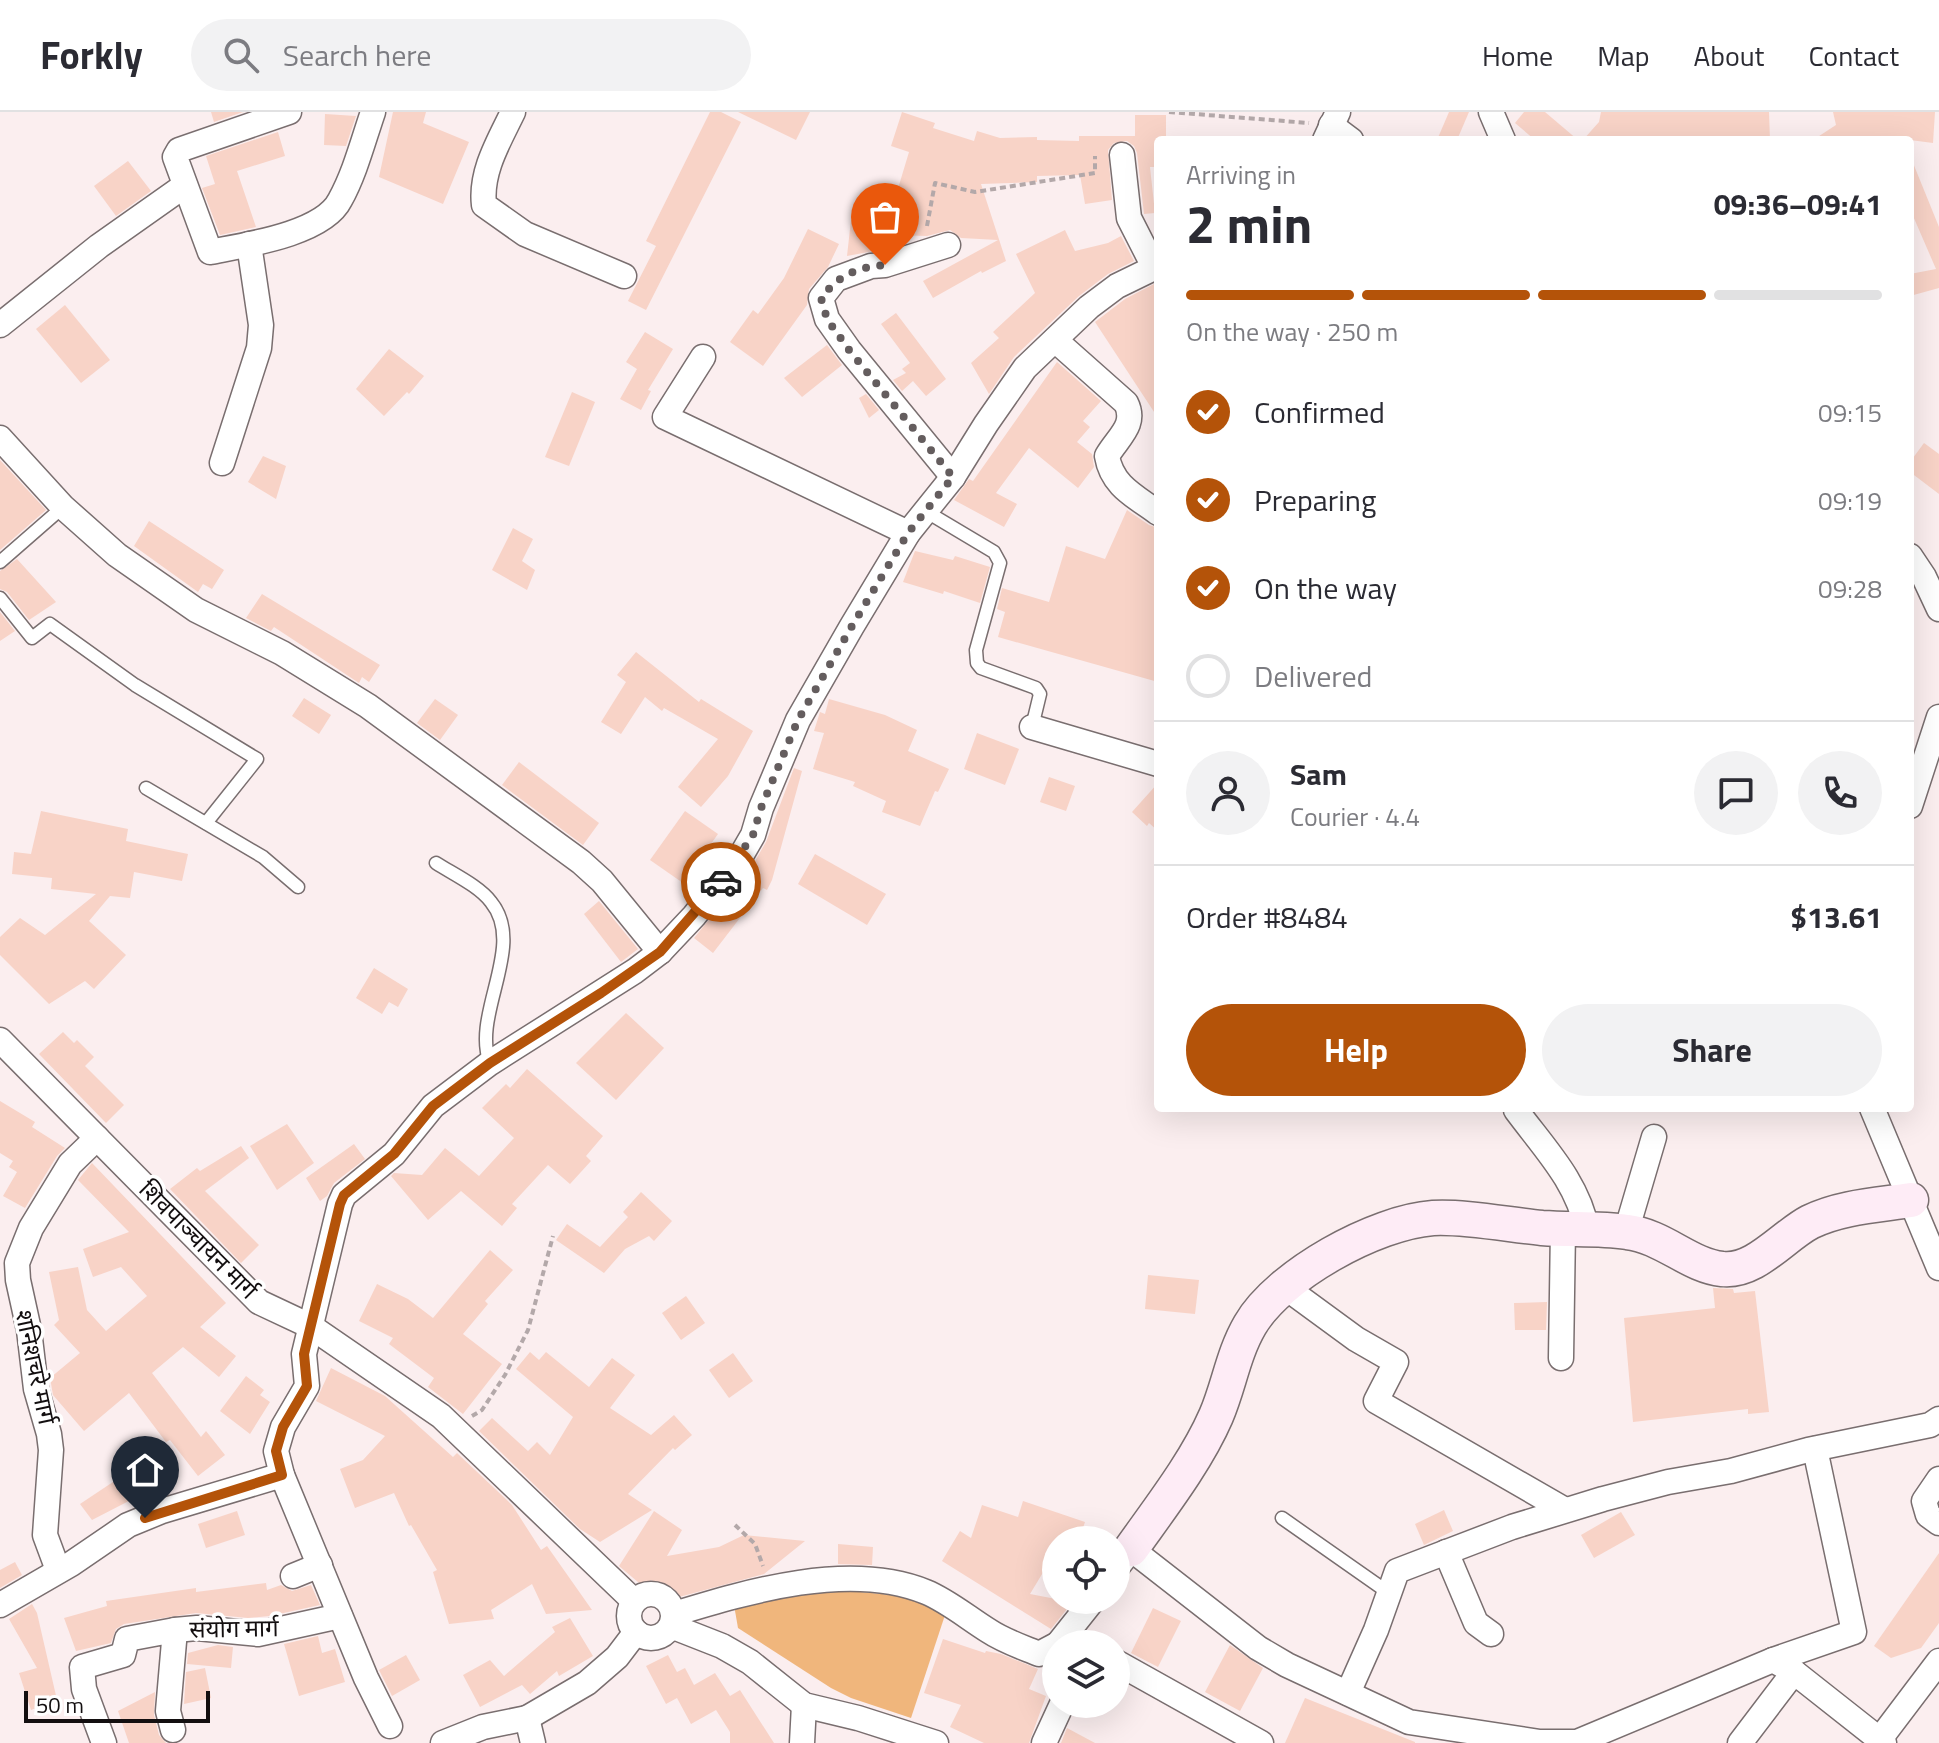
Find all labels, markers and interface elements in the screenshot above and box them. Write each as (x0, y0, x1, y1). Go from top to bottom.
search box (191, 19, 751, 91)
text: Forkly (40, 26, 143, 84)
text: Search here (283, 32, 432, 78)
icon: search (219, 33, 263, 77)
text: Home (1482, 34, 1553, 77)
text: Map (1597, 34, 1650, 77)
text: About (1694, 34, 1764, 77)
text: Contact (1808, 34, 1899, 77)
text: Arriving in (1186, 155, 1296, 194)
text: 09:36–09:41 (1714, 181, 1882, 227)
pin (851, 183, 919, 265)
text: 2 min (1186, 184, 1312, 263)
icon: bag (863, 195, 907, 239)
text: On the way · 250 m (1186, 312, 1398, 351)
text: Confirmed (1254, 389, 1385, 435)
icon: check (1186, 390, 1230, 434)
text: 09:15 (1818, 393, 1882, 432)
text: Preparing (1254, 477, 1376, 523)
icon: check (1186, 478, 1230, 522)
text: 09:19 (1818, 481, 1882, 520)
text: On the way (1254, 565, 1397, 611)
icon: check (1186, 566, 1230, 610)
text: 09:28 (1818, 569, 1882, 608)
text: Delivered (1254, 653, 1372, 699)
button: person (1186, 751, 1270, 835)
text: Sam (1290, 751, 1347, 797)
button: chat (1694, 751, 1778, 835)
button: phone (1798, 751, 1882, 835)
text: Courier · 4.4 (1290, 797, 1420, 836)
courier (681, 842, 761, 922)
icon: car (699, 860, 743, 904)
text: Order #8484 (1186, 894, 1348, 940)
text: $13.61 (1790, 894, 1882, 940)
button: Help (1186, 1004, 1526, 1096)
button: Share (1542, 1004, 1882, 1096)
street label: शिवपाञ्चायन मार्ग (131, 1172, 267, 1308)
street label: शनिशचरे मार्ग (6, 1306, 66, 1429)
pin (111, 1436, 179, 1518)
icon: home (123, 1448, 167, 1492)
map controls (1042, 1526, 1130, 1718)
button: locate (1042, 1526, 1130, 1614)
street label: संयोग मार्ग (189, 1609, 280, 1647)
button: layers (1042, 1630, 1130, 1718)
scale bar (24, 1687, 210, 1723)
text: 50 m (36, 1688, 84, 1722)

